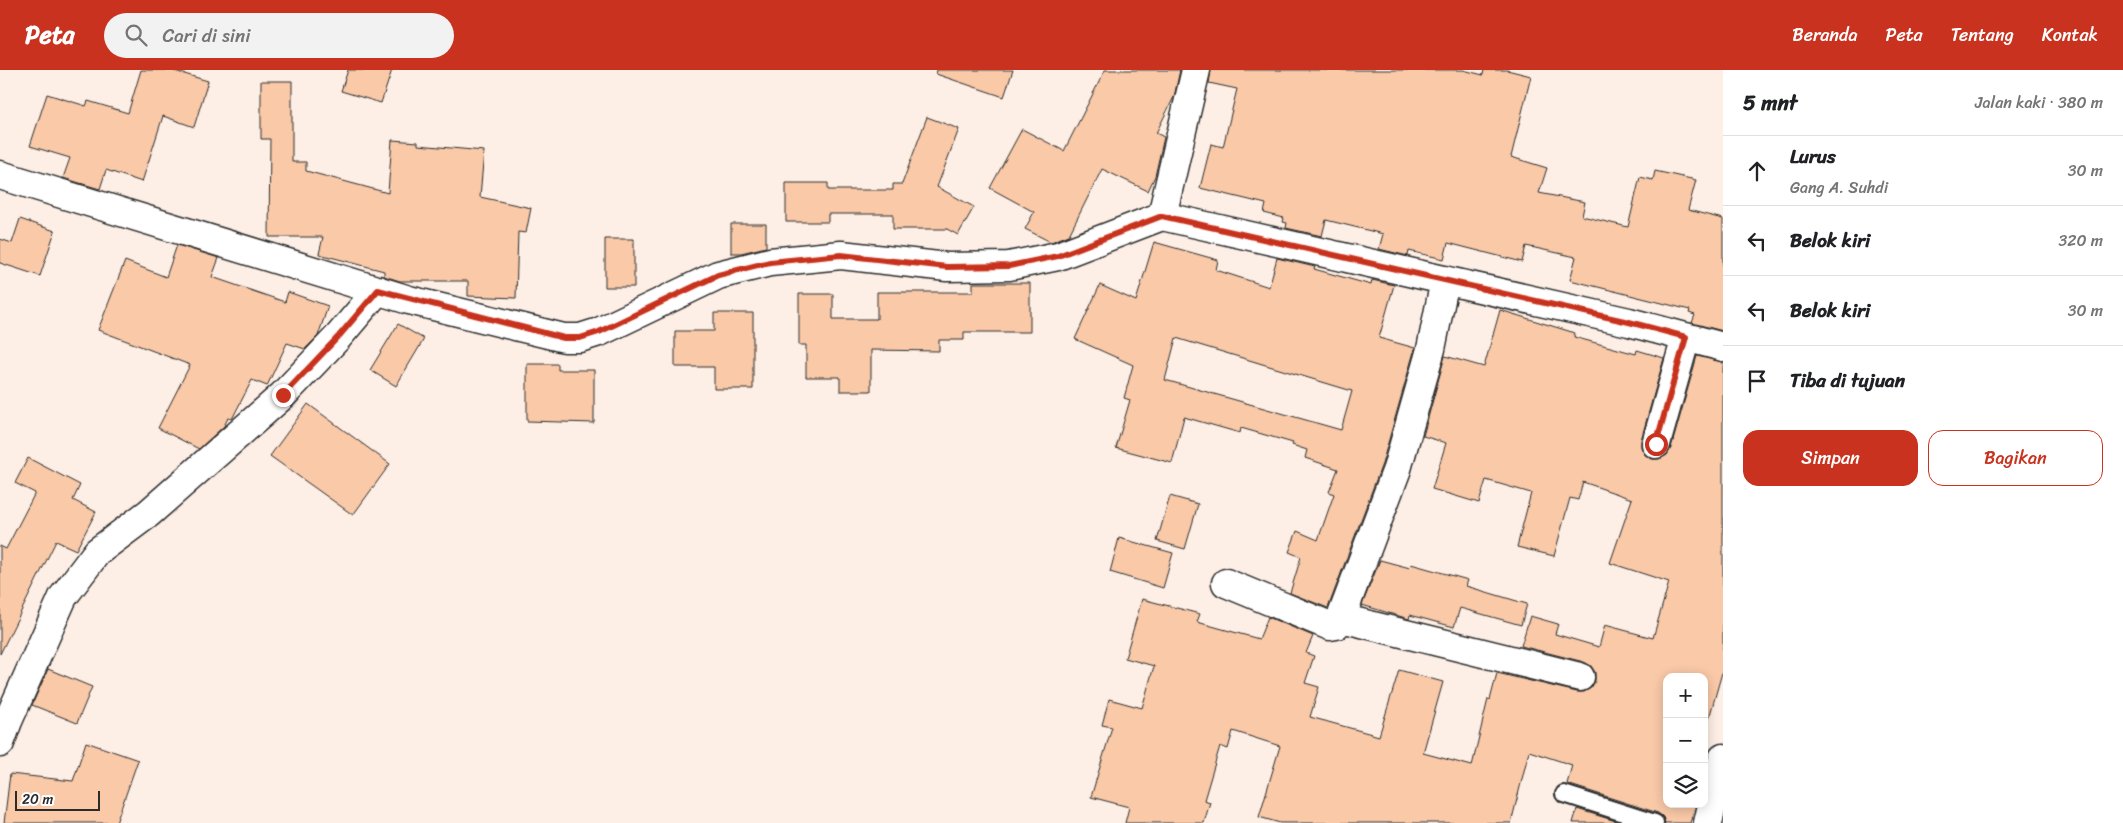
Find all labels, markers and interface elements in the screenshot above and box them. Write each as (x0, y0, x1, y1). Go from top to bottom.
search box (104, 13, 454, 58)
text: Peta (25, 14, 74, 56)
text: Cari di sini (162, 19, 251, 52)
text: Beranda (1792, 19, 1858, 51)
text: Peta (1886, 19, 1923, 51)
text: Tentang (1951, 19, 2014, 51)
text: Kontak (2042, 19, 2098, 51)
icon: search (122, 21, 150, 49)
text: 5 mnt (1743, 84, 1797, 122)
text: Jalan kaki · 380 m (1975, 88, 2103, 117)
text: Lurus (1790, 140, 1836, 173)
text: 30 m (2068, 156, 2103, 185)
icon: ahead (1743, 157, 1771, 185)
text: Gang A. Suhdi (1790, 173, 1888, 202)
text: Belok kiri (1790, 224, 1870, 257)
text: 320 m (2058, 226, 2103, 255)
icon: left (1743, 227, 1771, 255)
text: Belok kiri (1790, 294, 1870, 327)
text: 30 m (2068, 296, 2103, 325)
icon: left (1743, 297, 1771, 325)
text: Tiba di tujuan (1790, 364, 1905, 397)
icon: arrive (1743, 367, 1771, 395)
route end (272, 384, 295, 407)
button: Simpan (1743, 430, 1918, 486)
button: Bagikan (1928, 430, 2103, 486)
route start (1645, 433, 1668, 456)
map controls (1663, 673, 1708, 808)
button: + (1663, 673, 1708, 718)
button: − (1663, 718, 1708, 763)
button: layers (1663, 763, 1708, 808)
text: 20 m (22, 787, 53, 812)
scale bar (15, 788, 100, 811)

